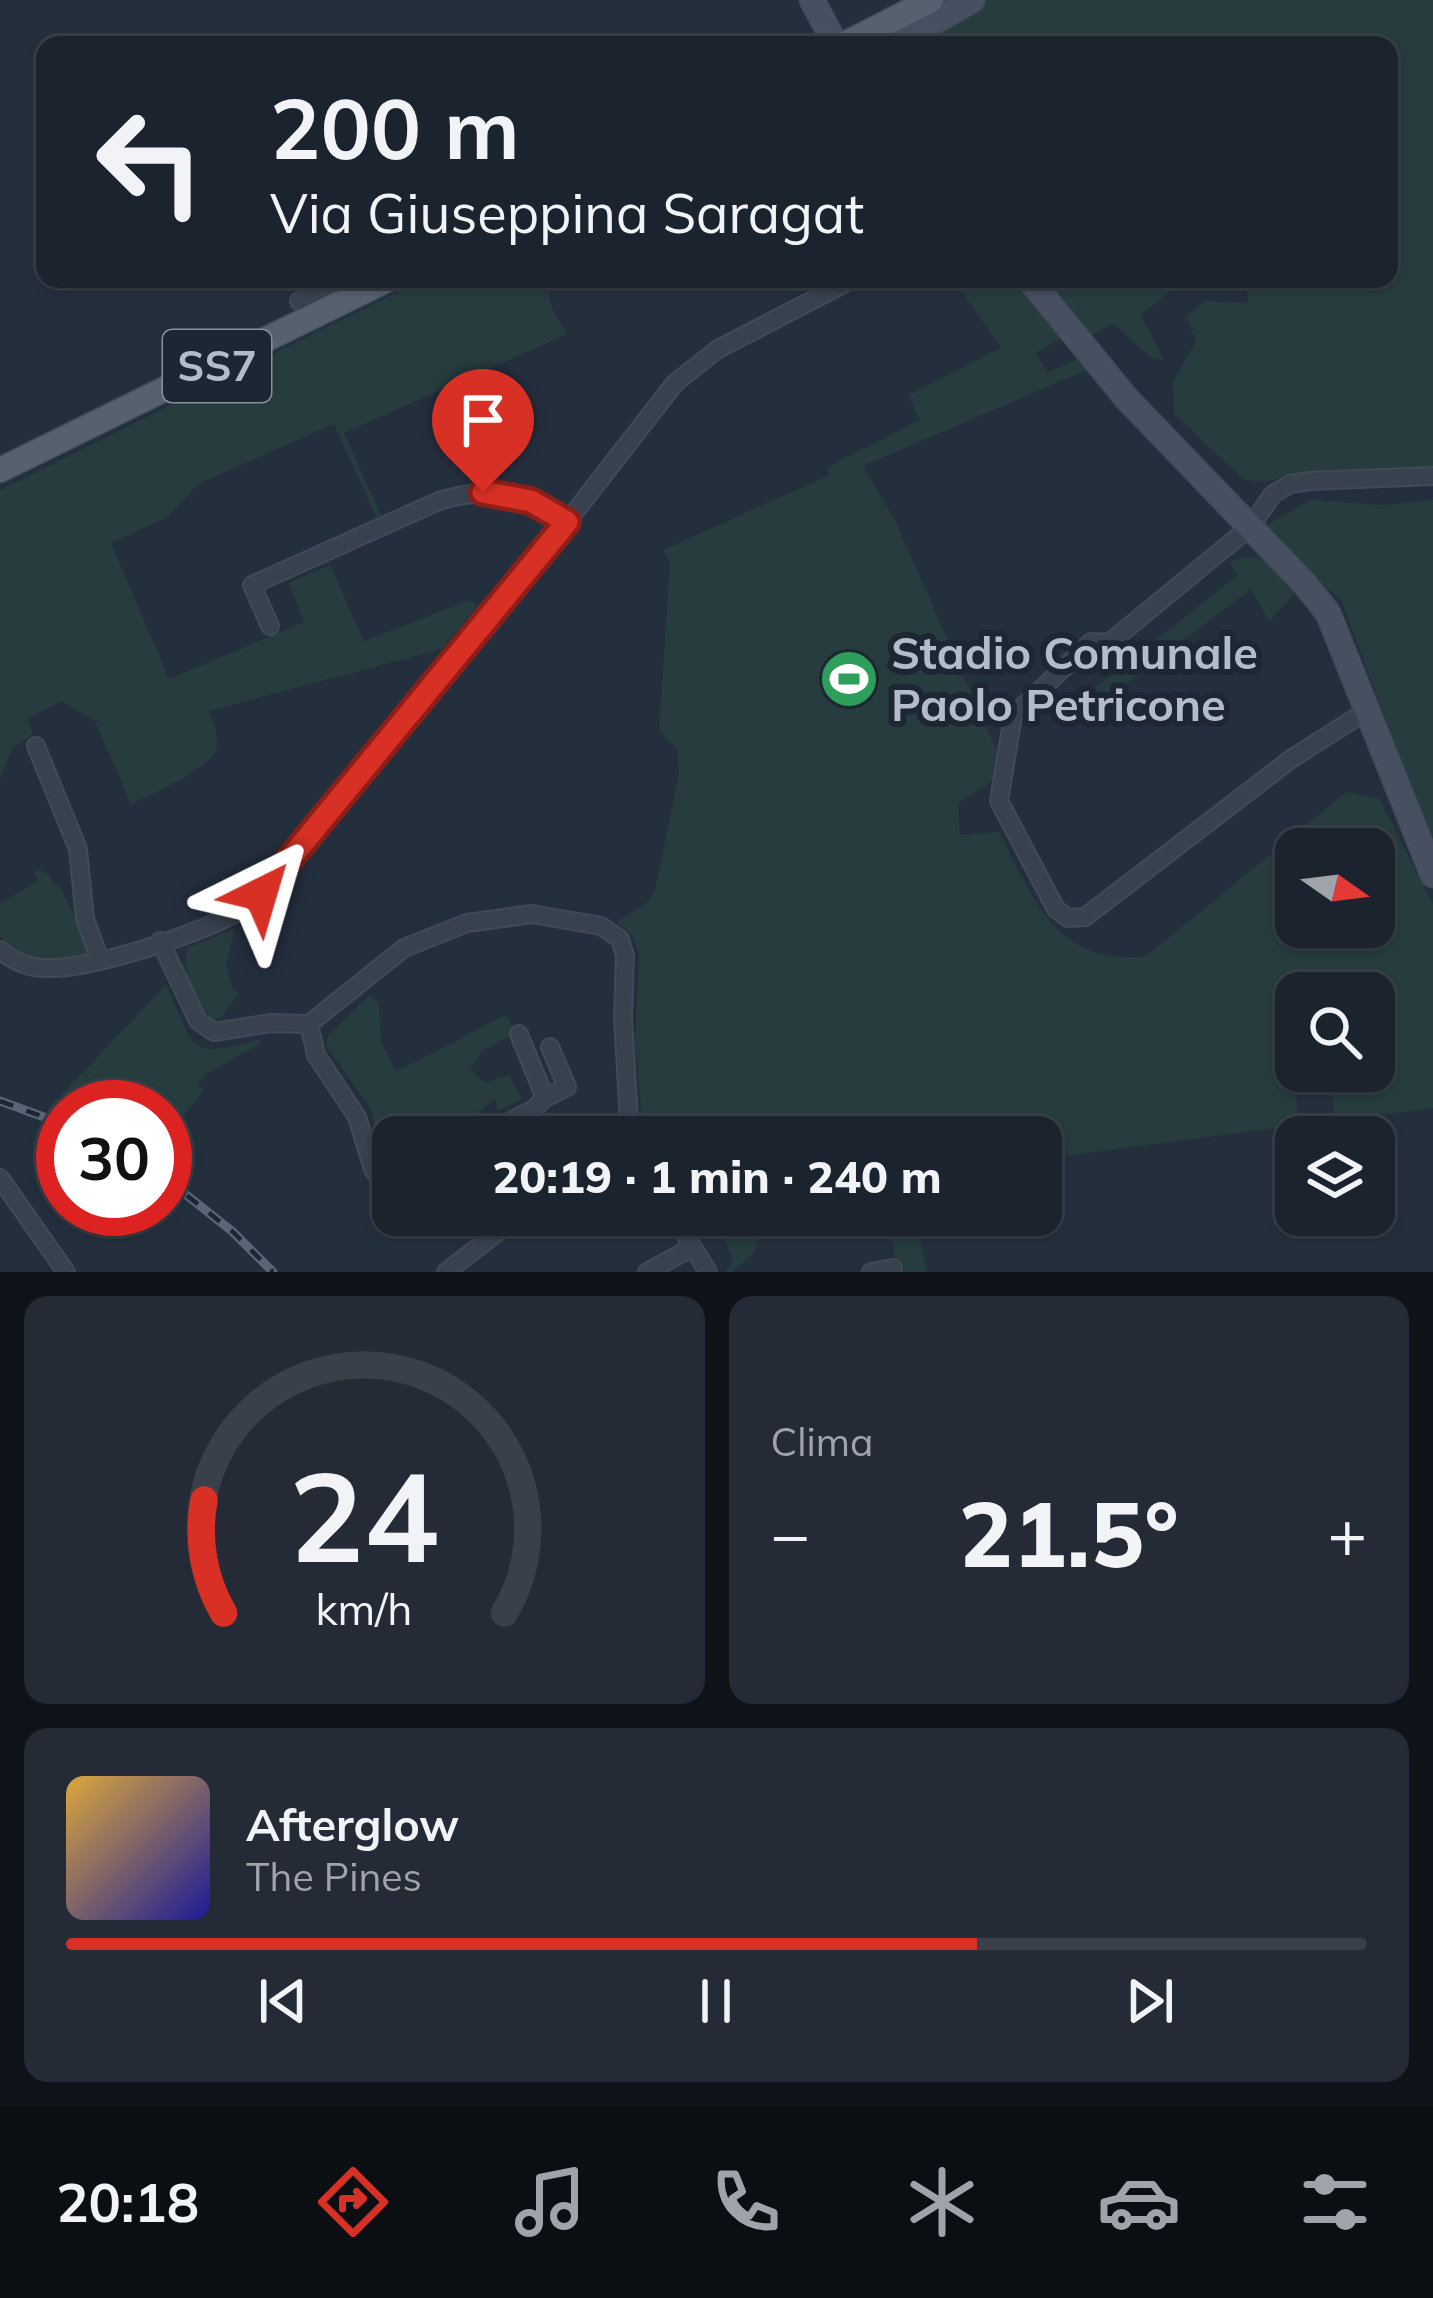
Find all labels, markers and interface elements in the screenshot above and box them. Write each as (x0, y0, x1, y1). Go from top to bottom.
text: 200 m (270, 75, 520, 180)
icon: left (72, 84, 228, 240)
text: Via Giuseppina Saragat (270, 179, 864, 247)
road number: SS7 (163, 330, 271, 402)
pin (432, 369, 534, 492)
icon: arrive (450, 387, 516, 453)
place label: Stadio Comunale Paolo Petricone (891, 624, 1258, 732)
sports icon: Stadio Comunale Paolo Petricone (818, 648, 880, 710)
north arrow (1275, 828, 1395, 948)
map controls (1275, 828, 1395, 1236)
position arrow (198, 831, 324, 957)
button: search (1275, 972, 1395, 1092)
speed limit sign: 30 (36, 1080, 192, 1236)
button: layers (1275, 1116, 1395, 1236)
text: 20:19 · 1 min · 240 m (492, 1148, 942, 1204)
text: Clima (771, 1417, 873, 1466)
text: 24 (289, 1437, 439, 1593)
text: 21.5° (959, 1477, 1179, 1590)
text: − (771, 1492, 810, 1575)
text: + (1327, 1492, 1367, 1575)
text: km/h (316, 1582, 413, 1636)
text: Afterglow (246, 1796, 459, 1852)
text: The Pines (246, 1852, 422, 1901)
icon: previous (250, 1968, 316, 2034)
icon: pause (683, 1968, 749, 2034)
icon: next (1117, 1968, 1183, 2034)
icon: directions (311, 2160, 395, 2244)
icon: music (508, 2160, 592, 2244)
icon: phone (704, 2160, 788, 2244)
icon: climate (900, 2160, 984, 2244)
icon: car (1097, 2160, 1181, 2244)
icon: filters (1293, 2160, 1377, 2244)
text: 20:18 (56, 2168, 199, 2236)

